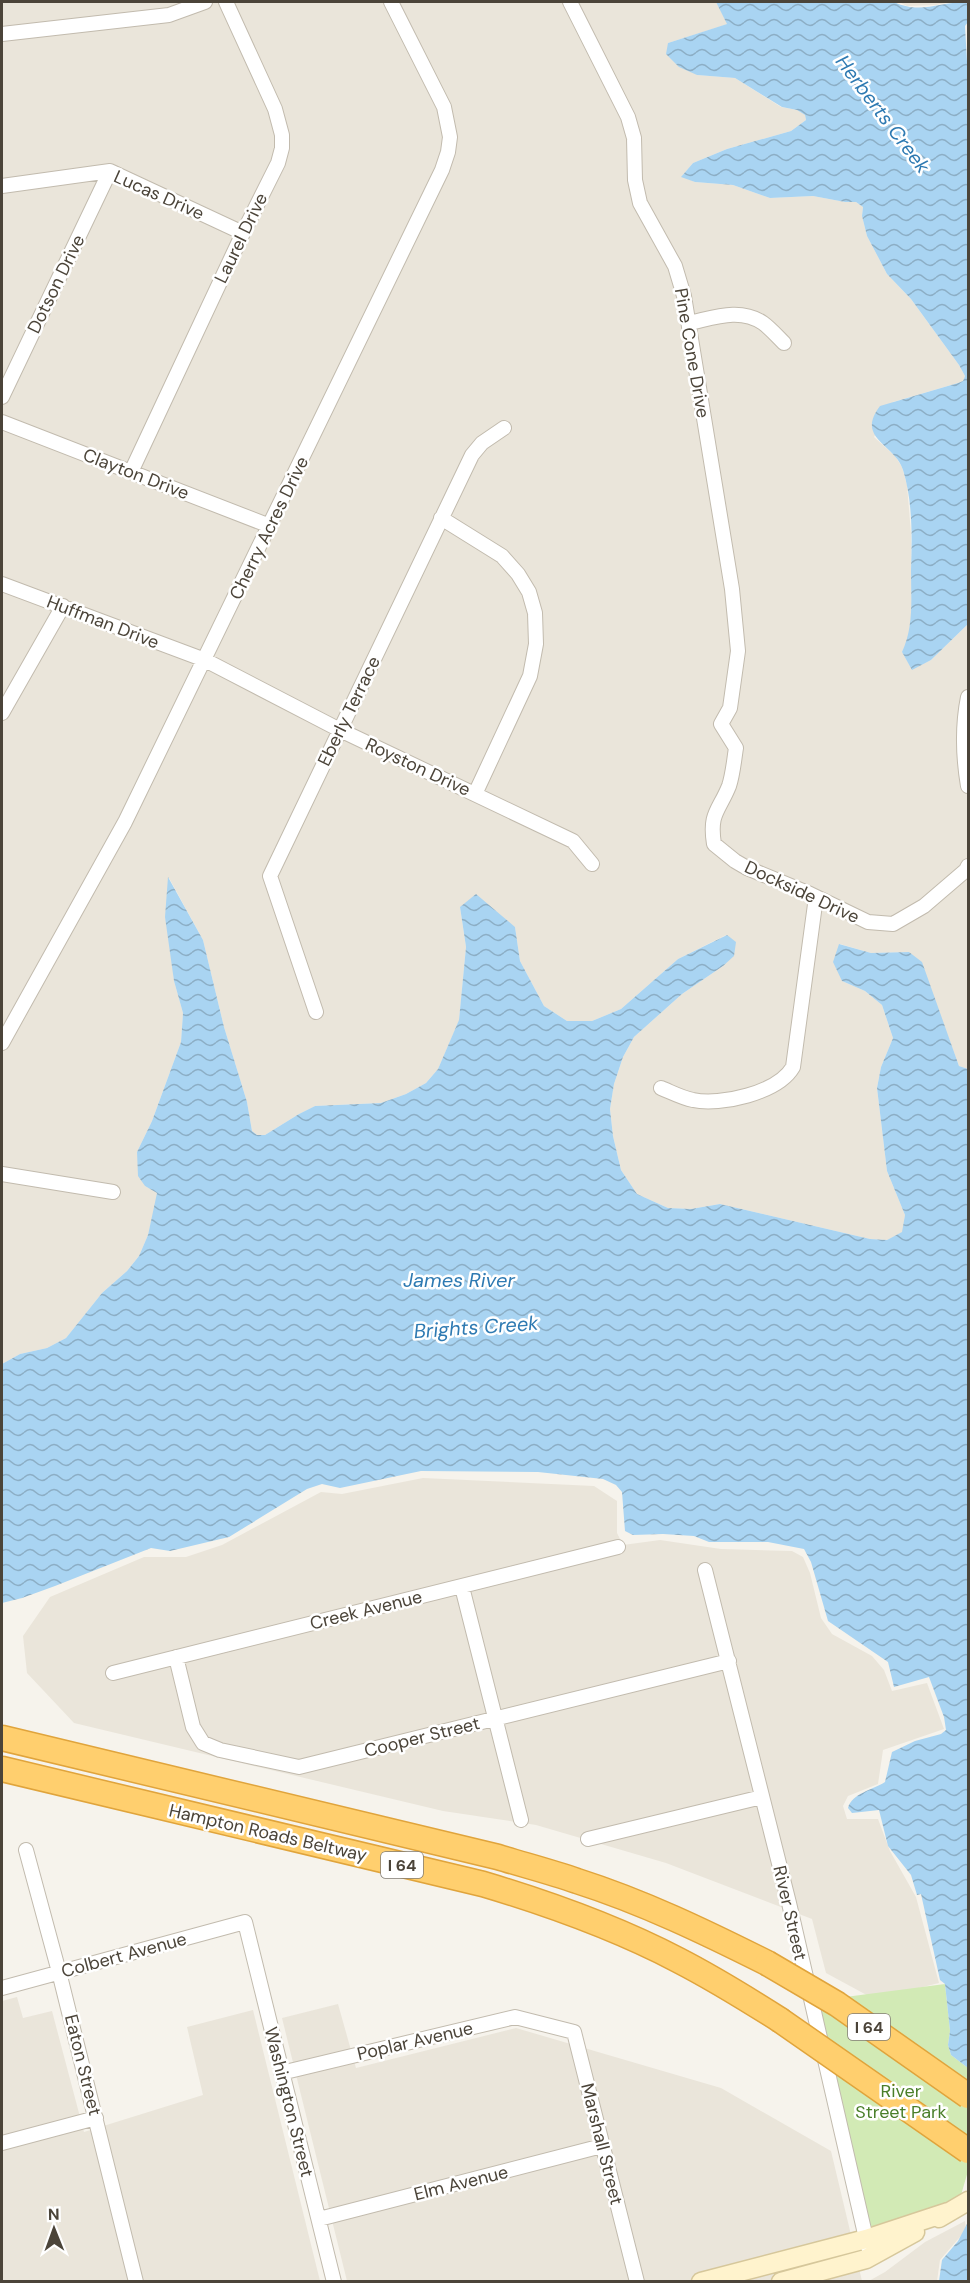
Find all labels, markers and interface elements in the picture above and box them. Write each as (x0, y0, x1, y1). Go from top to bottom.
water label: Herberts Creek (830, 50, 936, 179)
street label: Lucas Drive (110, 164, 208, 226)
street label: Laurel Drive (209, 189, 273, 287)
street label: Dotson Drive (22, 231, 90, 337)
street label: Pine Cone Drive (669, 286, 715, 420)
street label: Clayton Drive (80, 443, 192, 505)
street label: Cherry Acres Drive (224, 452, 314, 604)
street label: Huffman Drive (43, 590, 163, 654)
street label: Eberly Terrace (312, 652, 386, 770)
street label: Royston Drive (362, 732, 474, 802)
street label: Dockside Drive (741, 855, 863, 929)
water label: James River (403, 1267, 515, 1293)
water label: Brights Creek (413, 1310, 540, 1344)
street label: Creek Avenue (307, 1584, 425, 1636)
street label: Cooper Street (362, 1711, 482, 1763)
street label: Hampton Roads Beltway (167, 1799, 369, 1867)
road number: I 64 (381, 1852, 423, 1878)
street label: River Street (767, 1863, 813, 1963)
street label: Colbert Avenue (59, 1927, 189, 1983)
street label: Eaton Street (59, 2012, 107, 2118)
road number: I 64 (848, 2014, 890, 2040)
street label: Poplar Avenue (355, 2016, 475, 2066)
street label: Washington Street (259, 2024, 319, 2180)
park label: River Street Park (855, 2079, 947, 2124)
street label: Marshall Street (575, 2081, 629, 2207)
street label: Elm Avenue (411, 2160, 511, 2206)
north arrow (24, 2199, 84, 2259)
text: N (48, 2204, 60, 2225)

